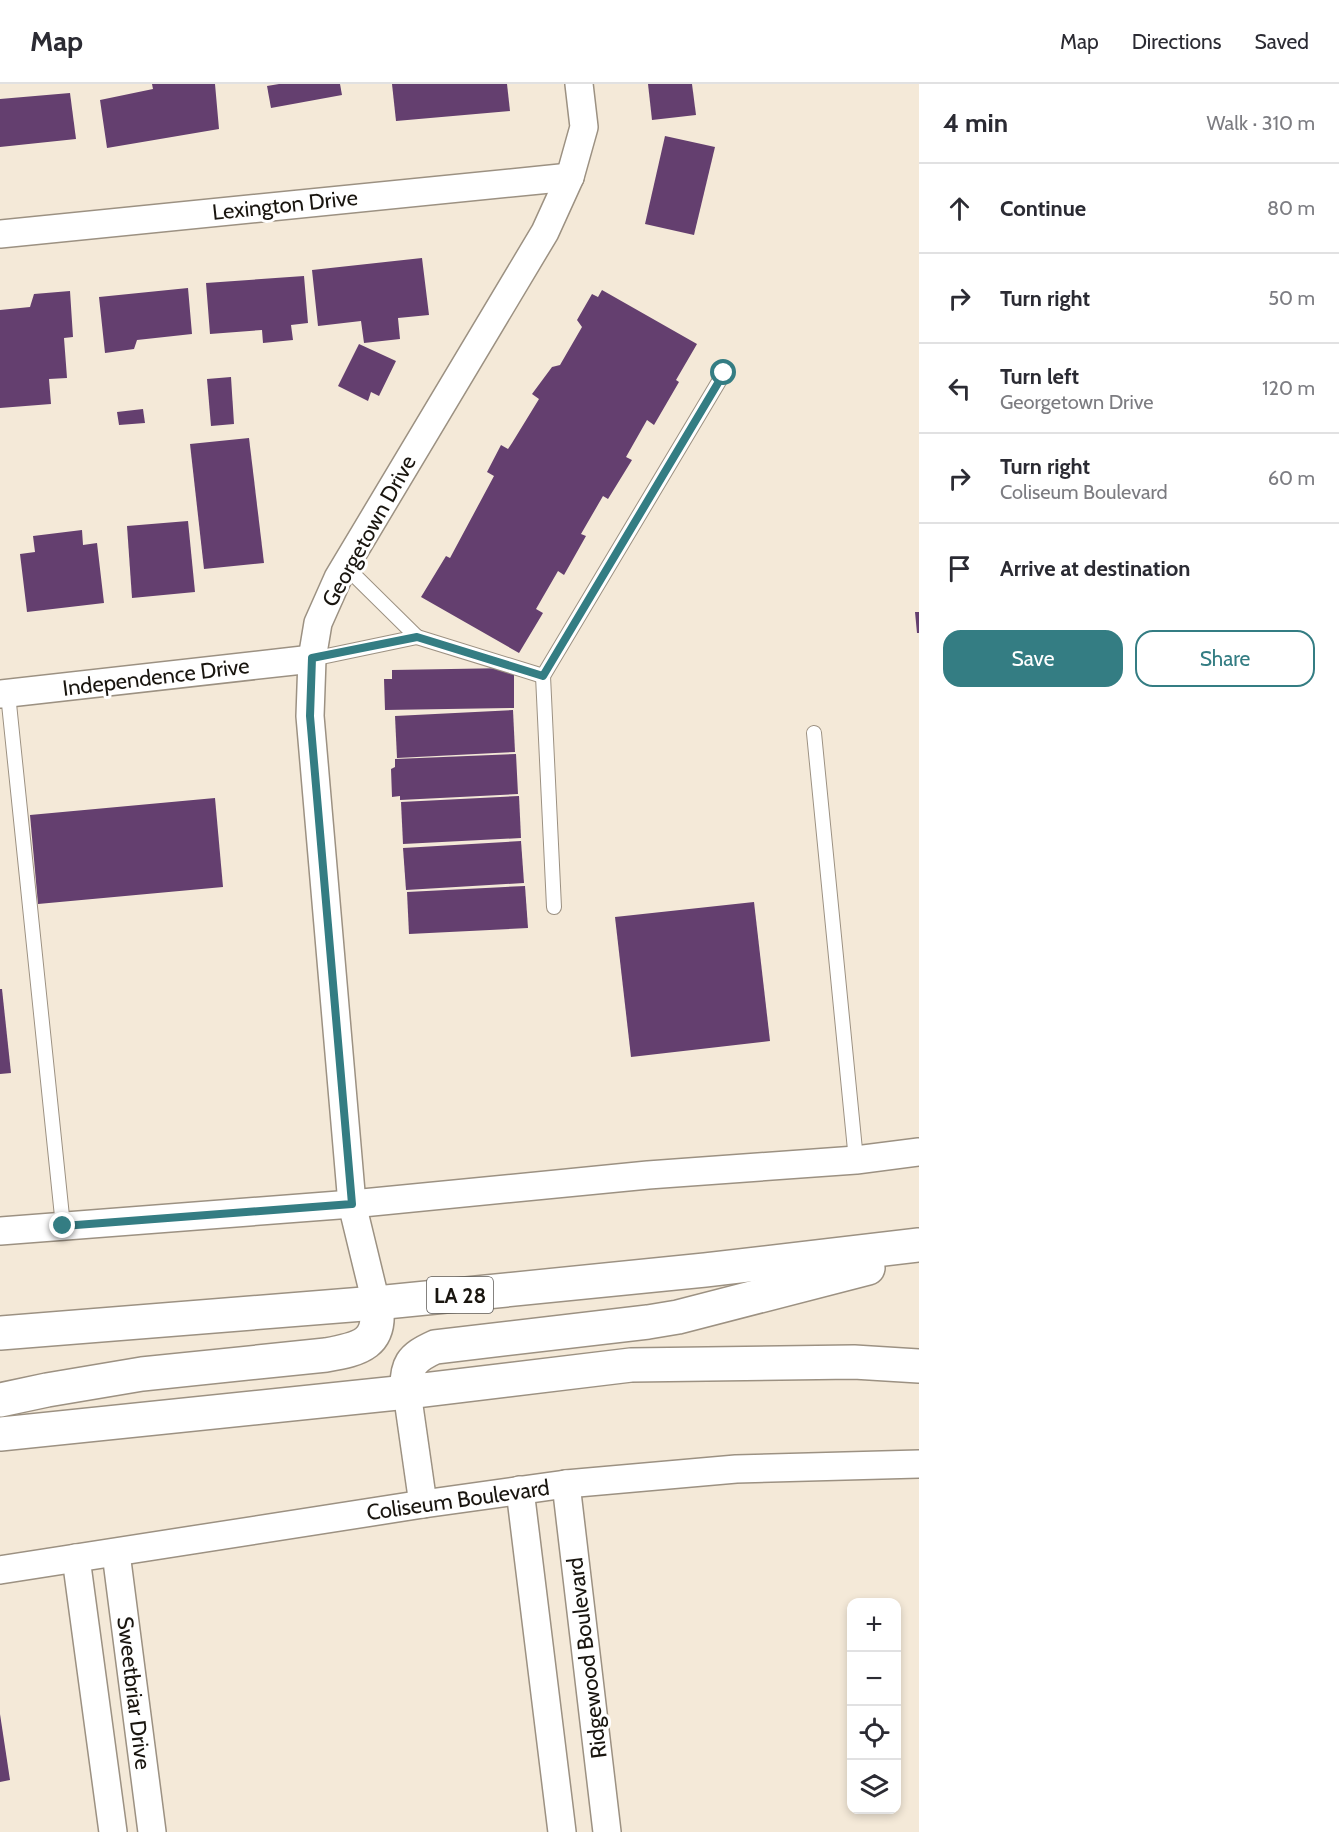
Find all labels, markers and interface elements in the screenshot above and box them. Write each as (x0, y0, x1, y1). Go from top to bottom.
text: Map (30, 24, 83, 58)
text: Map (1060, 29, 1099, 54)
text: Directions (1132, 29, 1221, 54)
text: Saved (1254, 29, 1309, 54)
text: 4 min (943, 107, 1008, 139)
text: Walk · 310 m (1207, 111, 1315, 135)
street label: Lexington Drive (211, 184, 359, 226)
icon: ahead (943, 192, 976, 225)
text: Continue (1000, 195, 1086, 222)
text: 80 m (1267, 196, 1315, 220)
icon: right (943, 282, 976, 315)
text: Turn right (1000, 285, 1090, 312)
text: 50 m (1268, 286, 1315, 310)
route start (710, 359, 736, 385)
text: Turn left (1000, 363, 1079, 390)
icon: left (943, 372, 976, 405)
text: 120 m (1262, 376, 1315, 400)
text: Georgetown Drive (1000, 390, 1154, 414)
street label: Georgetown Drive (316, 451, 422, 611)
text: Turn right (1000, 453, 1090, 480)
icon: right (943, 462, 976, 495)
text: 60 m (1268, 466, 1315, 490)
text: Coliseum Boulevard (1000, 480, 1168, 504)
icon: arrive (943, 552, 976, 585)
text: Arrive at destination (1000, 555, 1190, 582)
button: Save (943, 630, 1123, 687)
button: Share (1135, 630, 1315, 687)
street label: Independence Drive (61, 652, 251, 702)
route end (49, 1212, 75, 1238)
road number: LA 28 (427, 1277, 493, 1313)
street label: Coliseum Boulevard (365, 1474, 551, 1526)
street label: Ridgewood Boulevard (561, 1556, 613, 1760)
map controls (847, 1598, 901, 1814)
button: + (847, 1598, 901, 1652)
street label: Sweetbriar Drive (111, 1615, 157, 1771)
button: − (847, 1652, 901, 1706)
button: locate (847, 1706, 901, 1760)
button: layers (847, 1760, 901, 1814)

